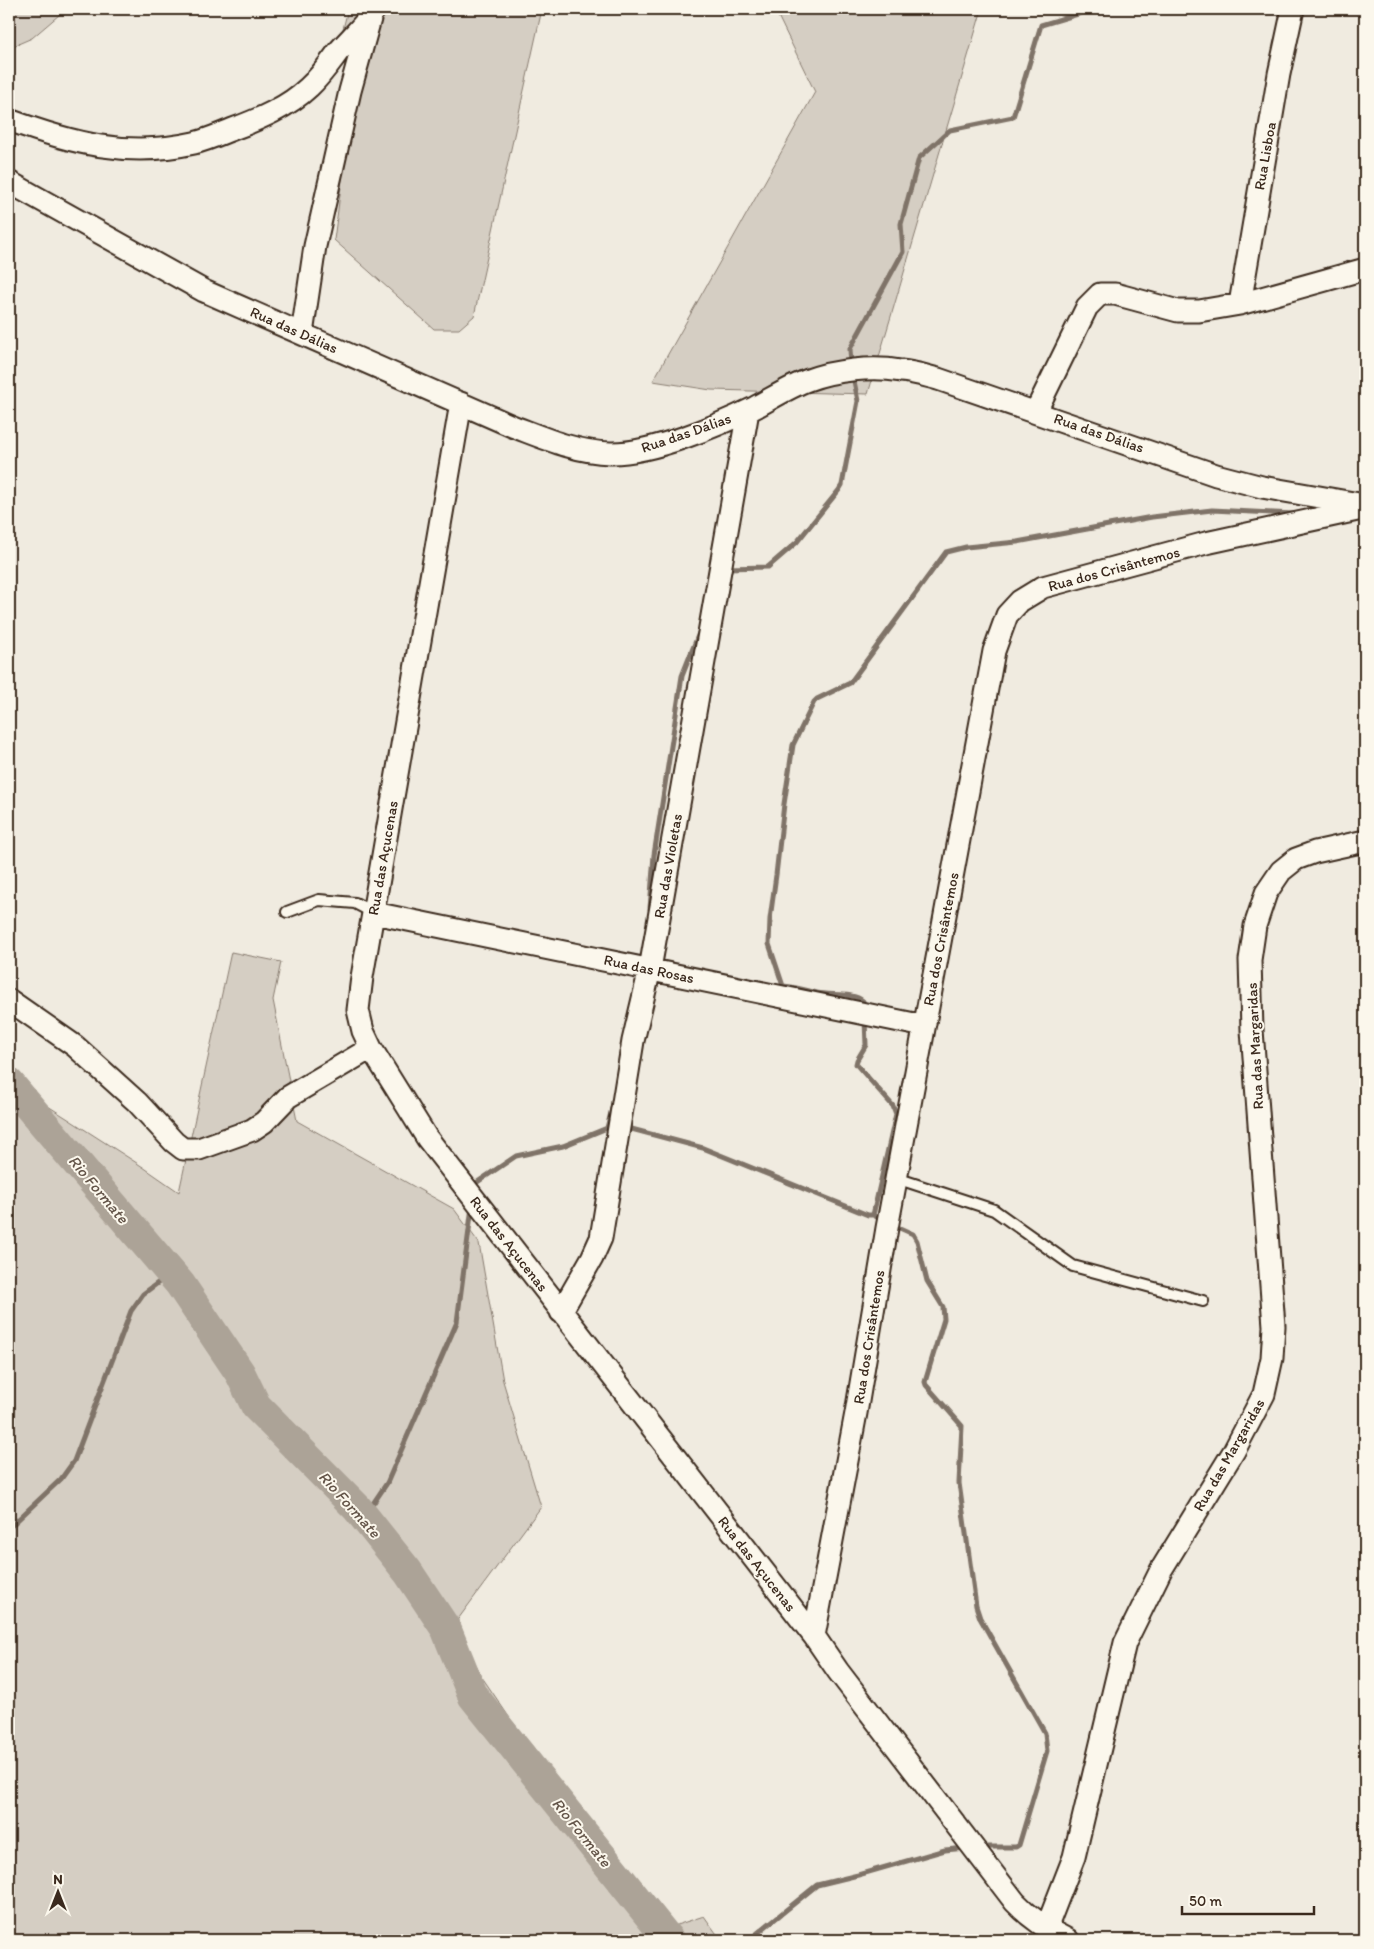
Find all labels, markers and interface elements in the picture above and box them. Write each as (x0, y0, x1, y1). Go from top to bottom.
street label: Rua Lisboa (1250, 120, 1280, 192)
street label: Rua das Dálias (247, 303, 341, 357)
street label: Rua das Dálias (639, 409, 734, 457)
street label: Rua das Dálias (1052, 409, 1147, 457)
street label: Rua dos Crisântemos (1046, 543, 1182, 595)
street label: Rua das Açucenas (364, 799, 402, 917)
street label: Rua das Violetas (650, 812, 686, 920)
street label: Rua dos Crisântemos (919, 870, 963, 1007)
street label: Rua das Rosas (602, 951, 696, 987)
street label: Rua das Margaridas (1243, 982, 1267, 1110)
water label: Rio Formate (65, 1151, 133, 1228)
street label: Rua das Açucenas (466, 1193, 552, 1296)
street label: Rua dos Crisântemos (849, 1268, 889, 1405)
street label: Rua das Margaridas (1189, 1395, 1269, 1514)
water label: Rio Formate (315, 1467, 385, 1543)
street label: Rua das Açucenas (714, 1513, 800, 1616)
water label: Rio Formate (548, 1794, 616, 1872)
north arrow (32, 1866, 82, 1916)
text: N (53, 1871, 63, 1888)
scale bar (1182, 1884, 1314, 1916)
text: 50 m (1189, 1892, 1222, 1910)

